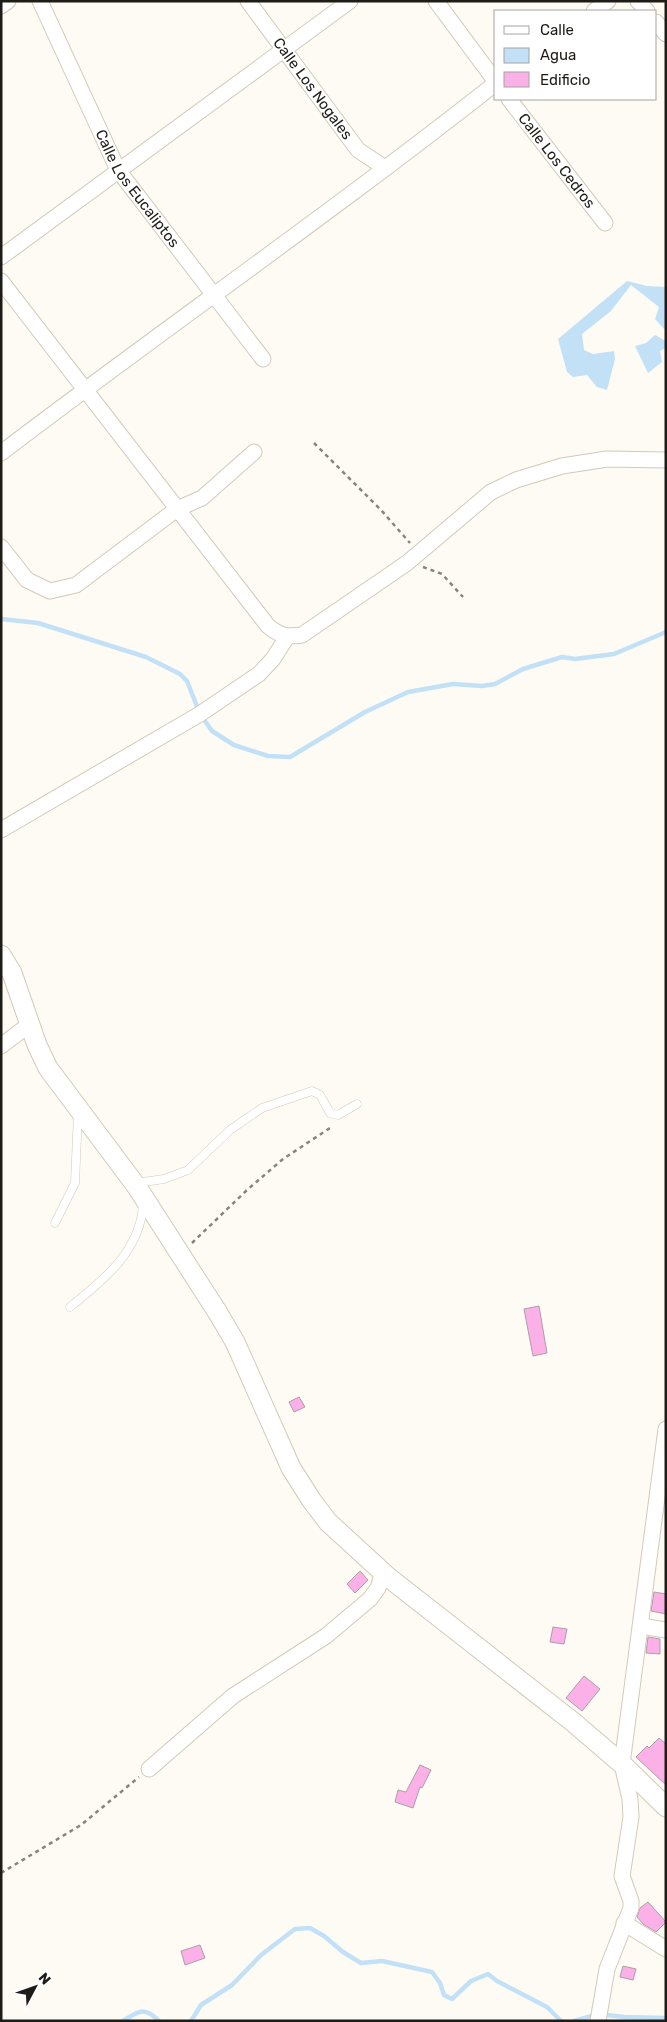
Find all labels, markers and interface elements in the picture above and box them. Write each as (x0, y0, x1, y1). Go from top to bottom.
legend (494, 10, 657, 100)
text: Calle (540, 21, 574, 39)
street label: Calle Los Nogales (269, 34, 356, 143)
text: Agua (540, 46, 576, 64)
text: Edificio (540, 71, 590, 89)
street label: Calle Los Cedros (514, 110, 599, 212)
street label: Calle Los Eucaliptos (92, 127, 183, 251)
north arrow (10, 1962, 60, 2012)
text: N (35, 1969, 54, 1988)

